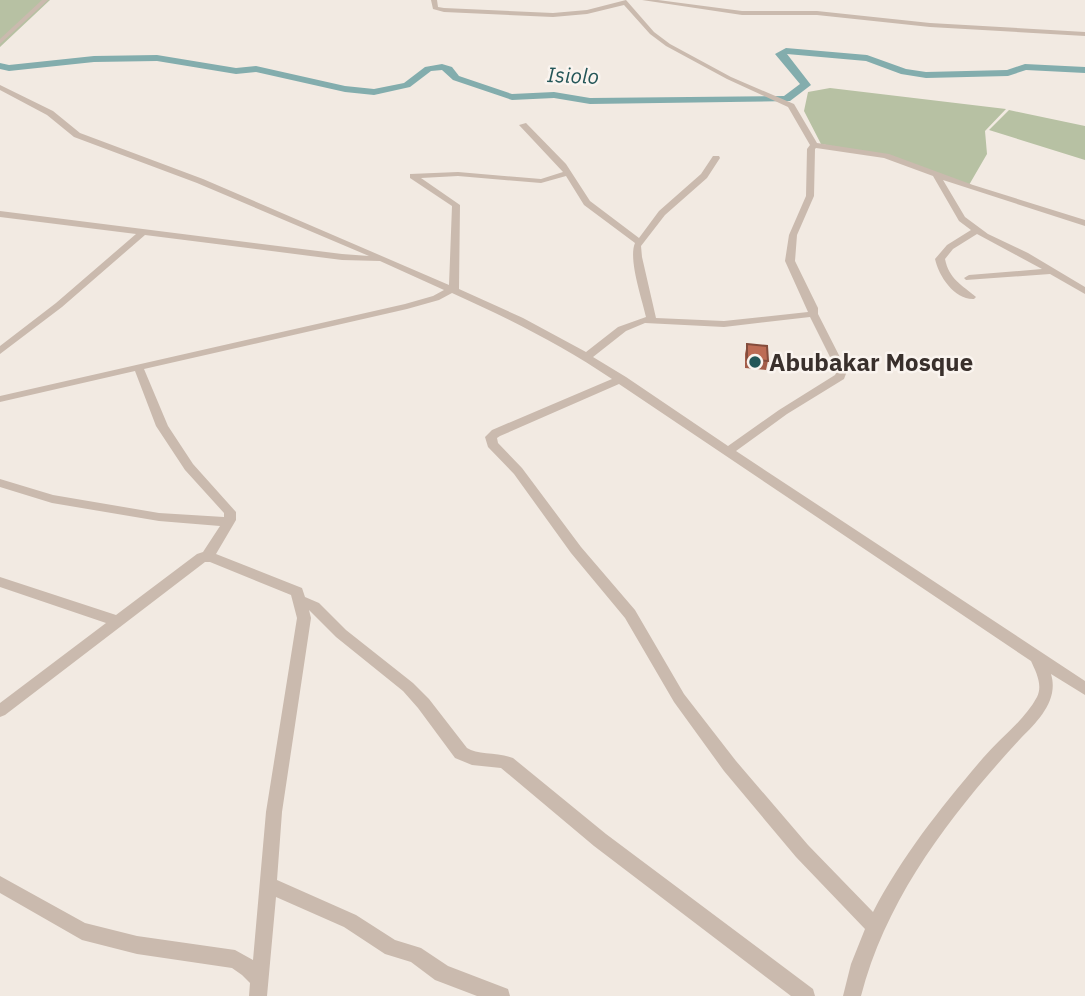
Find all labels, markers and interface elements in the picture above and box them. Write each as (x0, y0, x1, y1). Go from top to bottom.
water label: Isiolo (546, 60, 600, 90)
place label: Abubakar Mosque (769, 346, 973, 378)
marker: Abubakar Mosque (747, 354, 763, 370)

